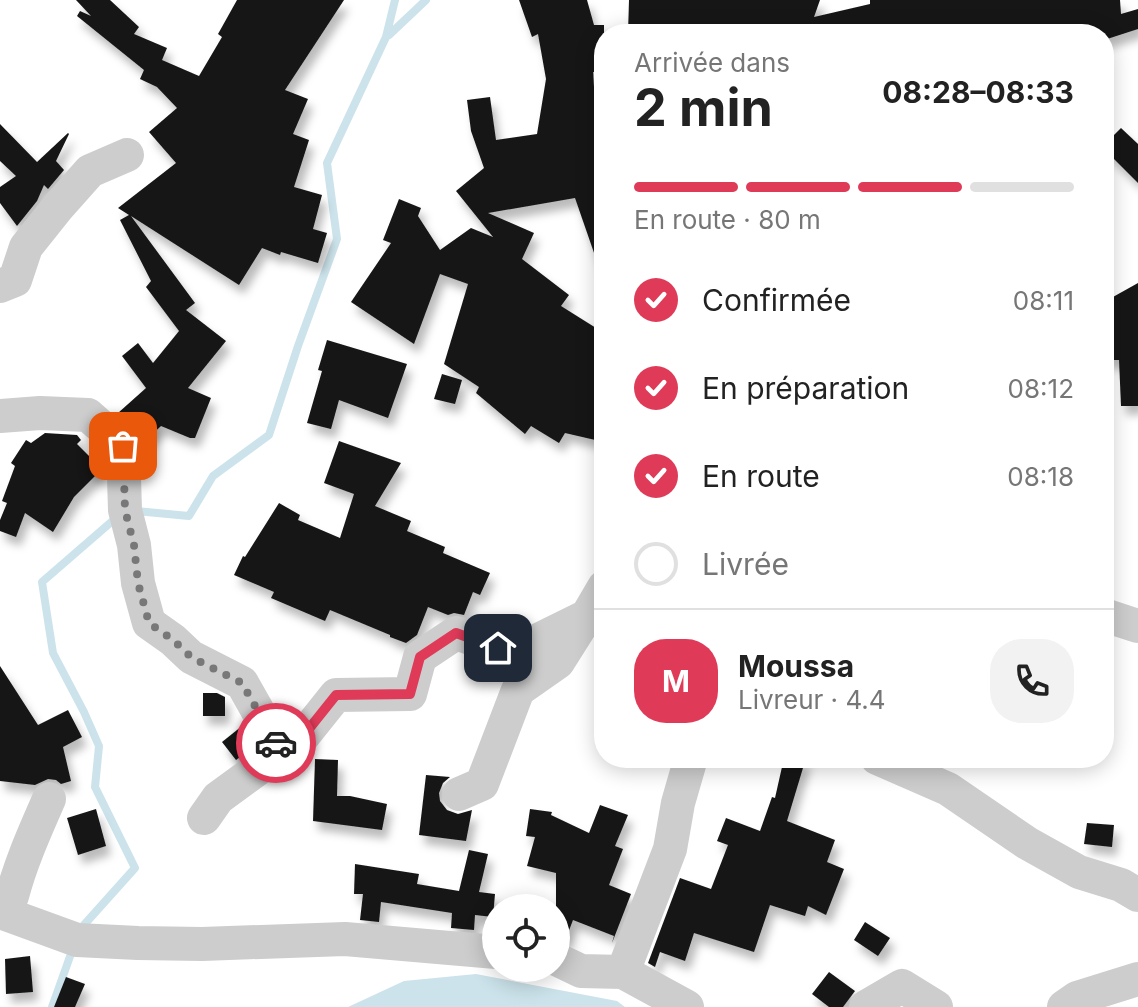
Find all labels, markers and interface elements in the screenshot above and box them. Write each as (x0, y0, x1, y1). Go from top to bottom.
text: Arrivée dans (634, 47, 790, 78)
text: 08:28–08:33 (882, 74, 1074, 110)
text: 2 min (634, 76, 773, 139)
text: En route · 80 m (634, 204, 821, 235)
icon: check (634, 278, 678, 322)
text: Confirmée (702, 282, 851, 318)
text: 08:11 (1013, 285, 1074, 316)
icon: check (634, 366, 678, 410)
text: En préparation (702, 370, 909, 406)
text: 08:12 (1008, 373, 1074, 404)
pin (89, 412, 157, 480)
icon: bag (101, 424, 145, 468)
icon: check (634, 454, 678, 498)
text: En route (702, 458, 820, 494)
text: 08:18 (1007, 461, 1074, 492)
text: Livrée (702, 546, 789, 582)
pin (464, 614, 532, 682)
icon: home (476, 626, 520, 670)
button: phone (990, 639, 1074, 723)
text: Moussa (738, 648, 854, 684)
text: M (662, 663, 690, 699)
text: Livreur · 4.4 (738, 684, 886, 715)
courier (236, 703, 316, 783)
icon: car (254, 721, 298, 765)
map controls (482, 894, 570, 982)
button: locate (482, 894, 570, 982)

